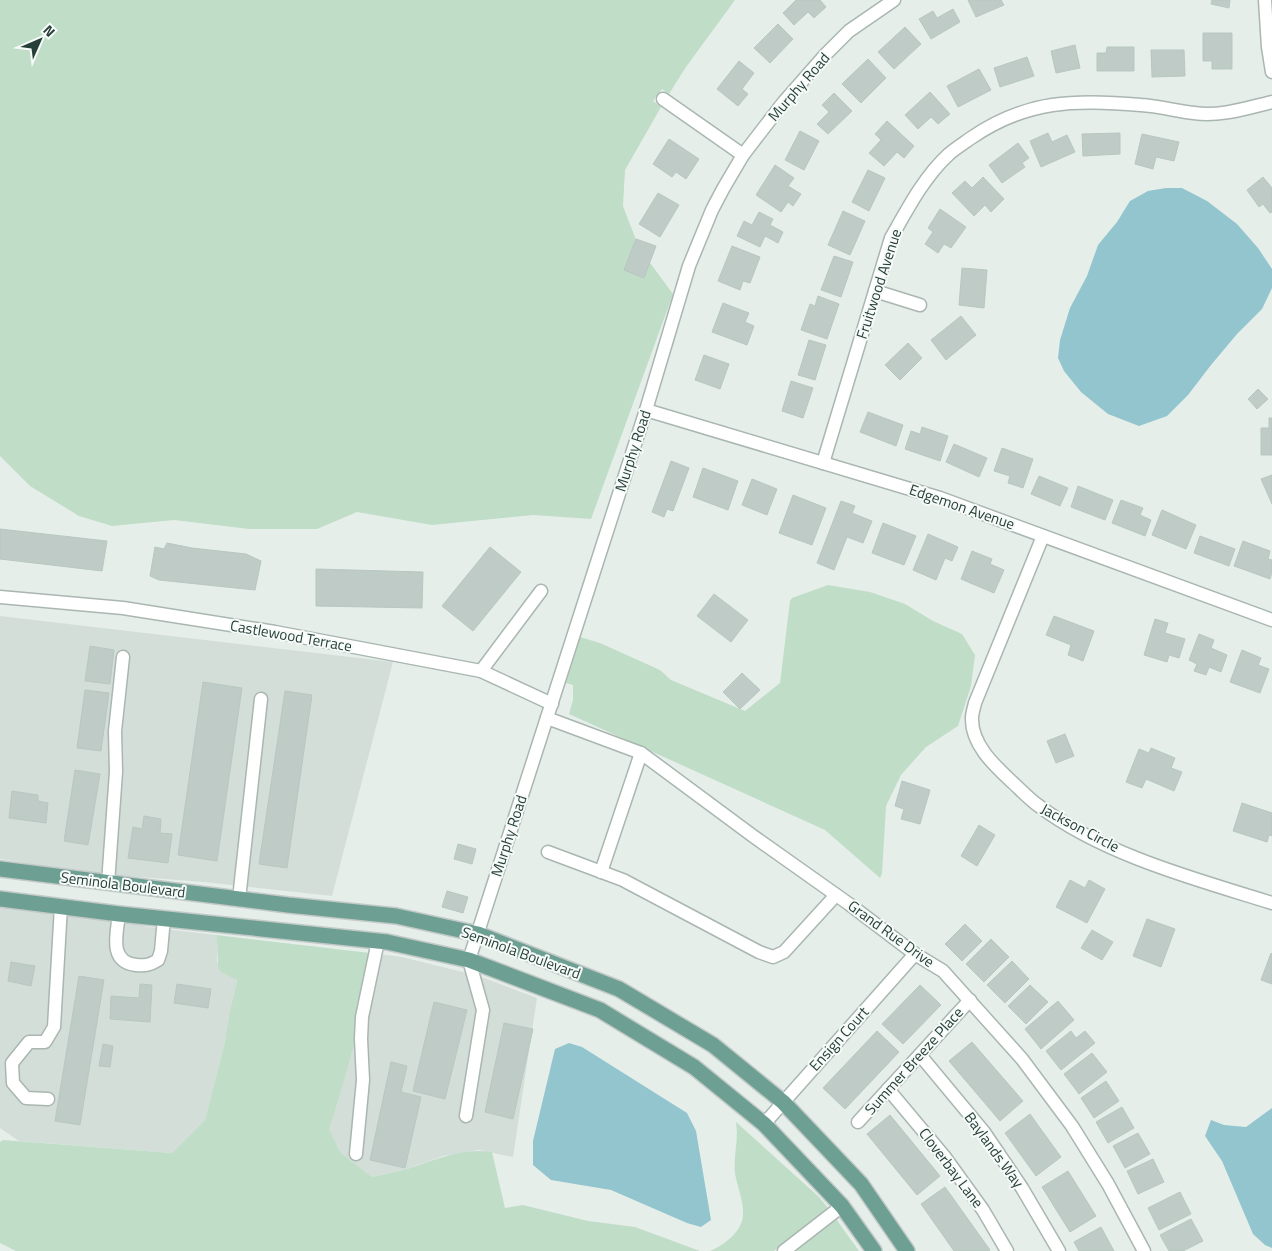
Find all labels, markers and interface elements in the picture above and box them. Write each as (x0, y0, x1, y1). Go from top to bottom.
north arrow (15, 15, 65, 65)
text: N (39, 20, 60, 41)
street label: Murphy Road (762, 47, 835, 126)
street label: Fruitwood Avenue (850, 226, 907, 342)
street label: Murphy Road (609, 407, 657, 495)
street label: Edgemon Avenue (906, 478, 1018, 535)
street label: Castlewood Terrace (228, 613, 354, 658)
street label: Murphy Road (485, 792, 533, 880)
street label: Jackson Circle (1037, 797, 1124, 858)
street label: Seminola Boulevard (59, 865, 187, 904)
street label: Grand Rue Drive (843, 894, 939, 973)
street label: Seminola Boulevard (458, 920, 584, 985)
street label: Ensign Court (803, 1001, 874, 1076)
street label: Summer Breeze Place (859, 1002, 968, 1120)
street label: Baylands Way (959, 1107, 1030, 1192)
street label: Cloverbay Lane (913, 1123, 989, 1213)

